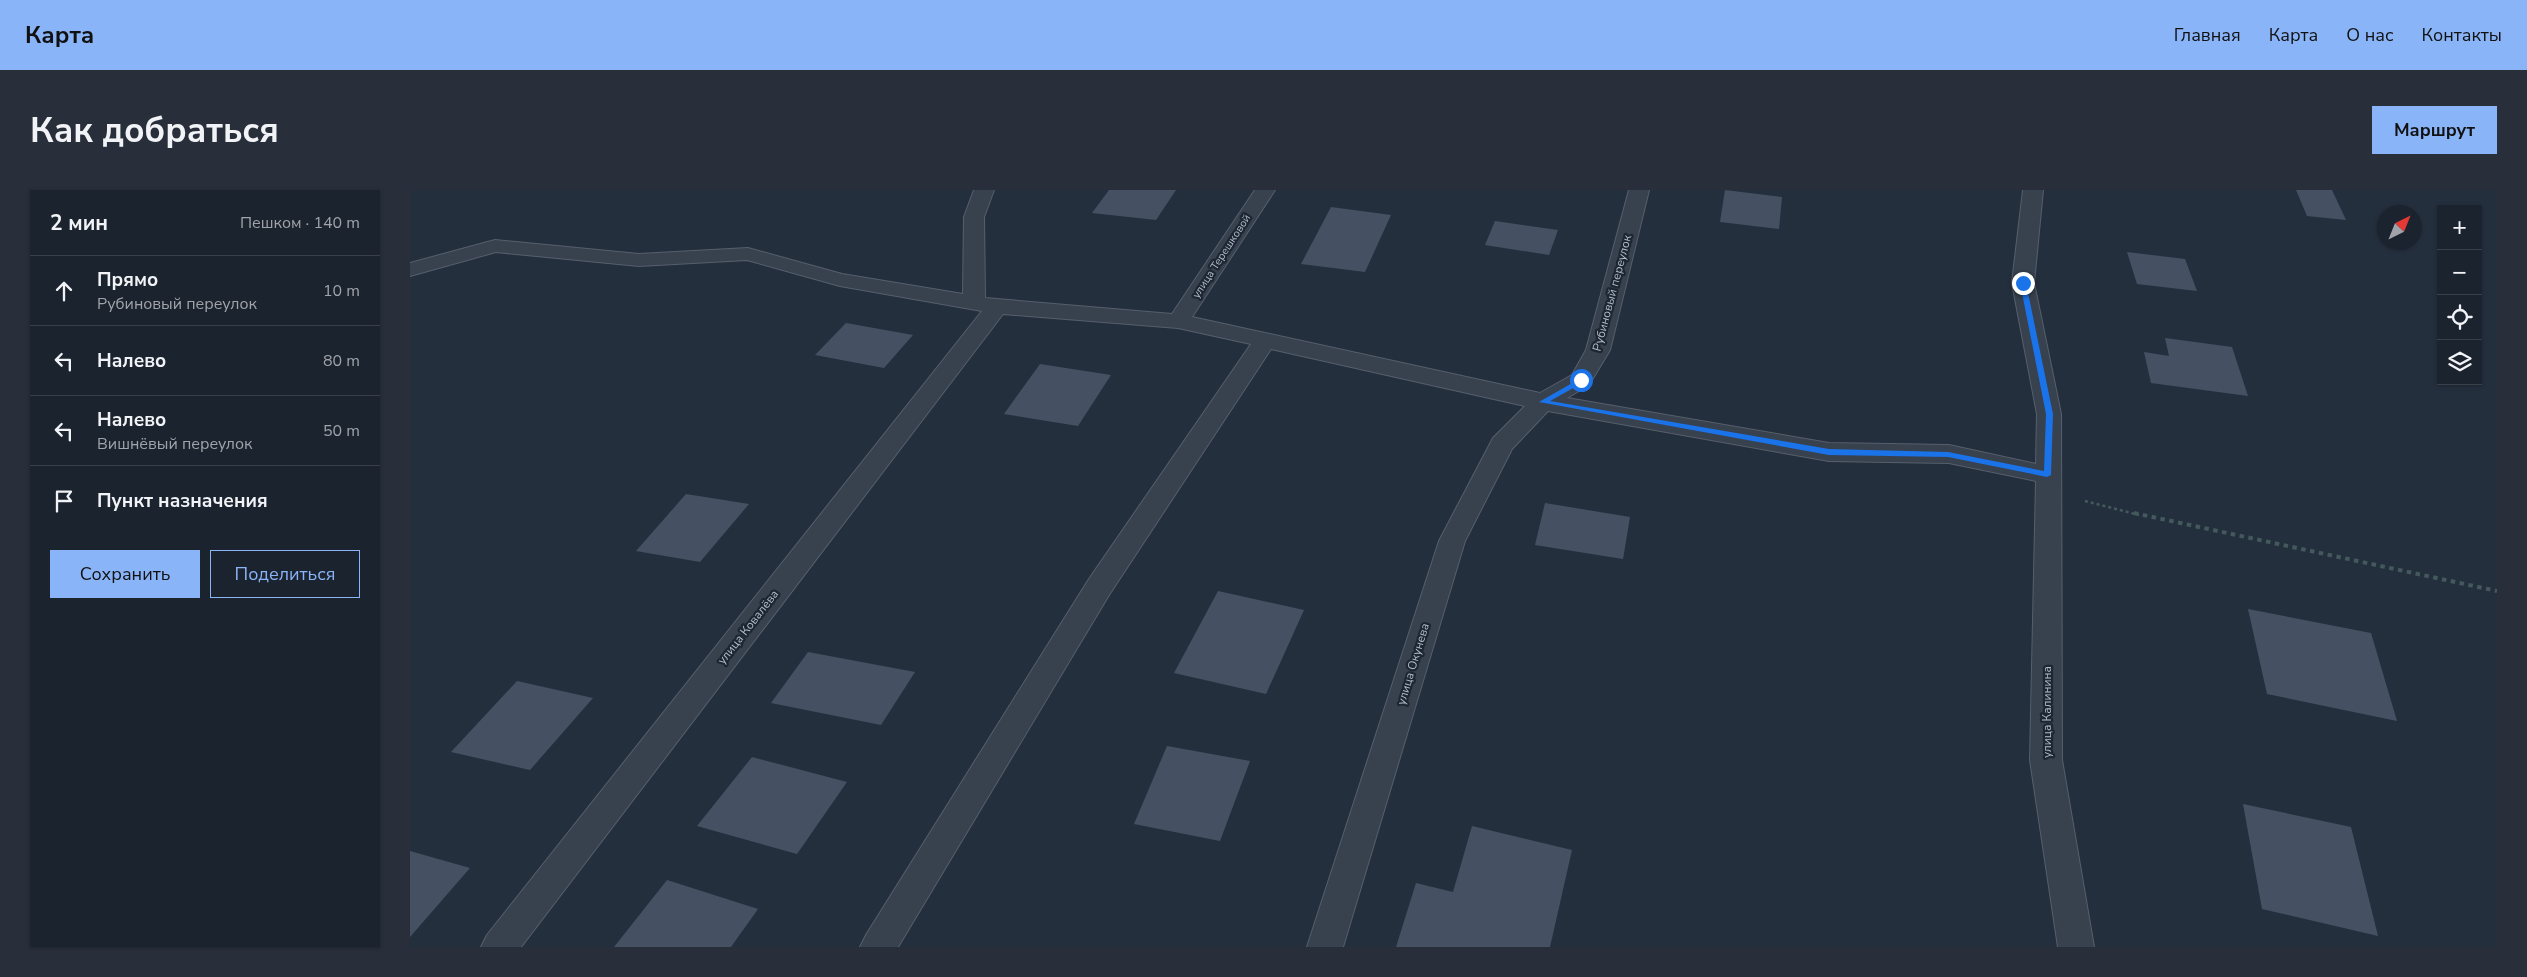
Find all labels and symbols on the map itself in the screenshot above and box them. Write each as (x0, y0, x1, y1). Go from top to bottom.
north arrow (2377, 205, 2422, 250)
street label: улица Терешковой (1189, 211, 1254, 301)
street label: Рубиновый переулок (1589, 232, 1635, 353)
route end (2012, 272, 2035, 295)
route start (1570, 369, 1593, 392)
street label: улица Ковалёва (714, 586, 782, 668)
street label: улица Окунева (1393, 621, 1433, 707)
street label: улица Калинина (2039, 666, 2055, 758)

